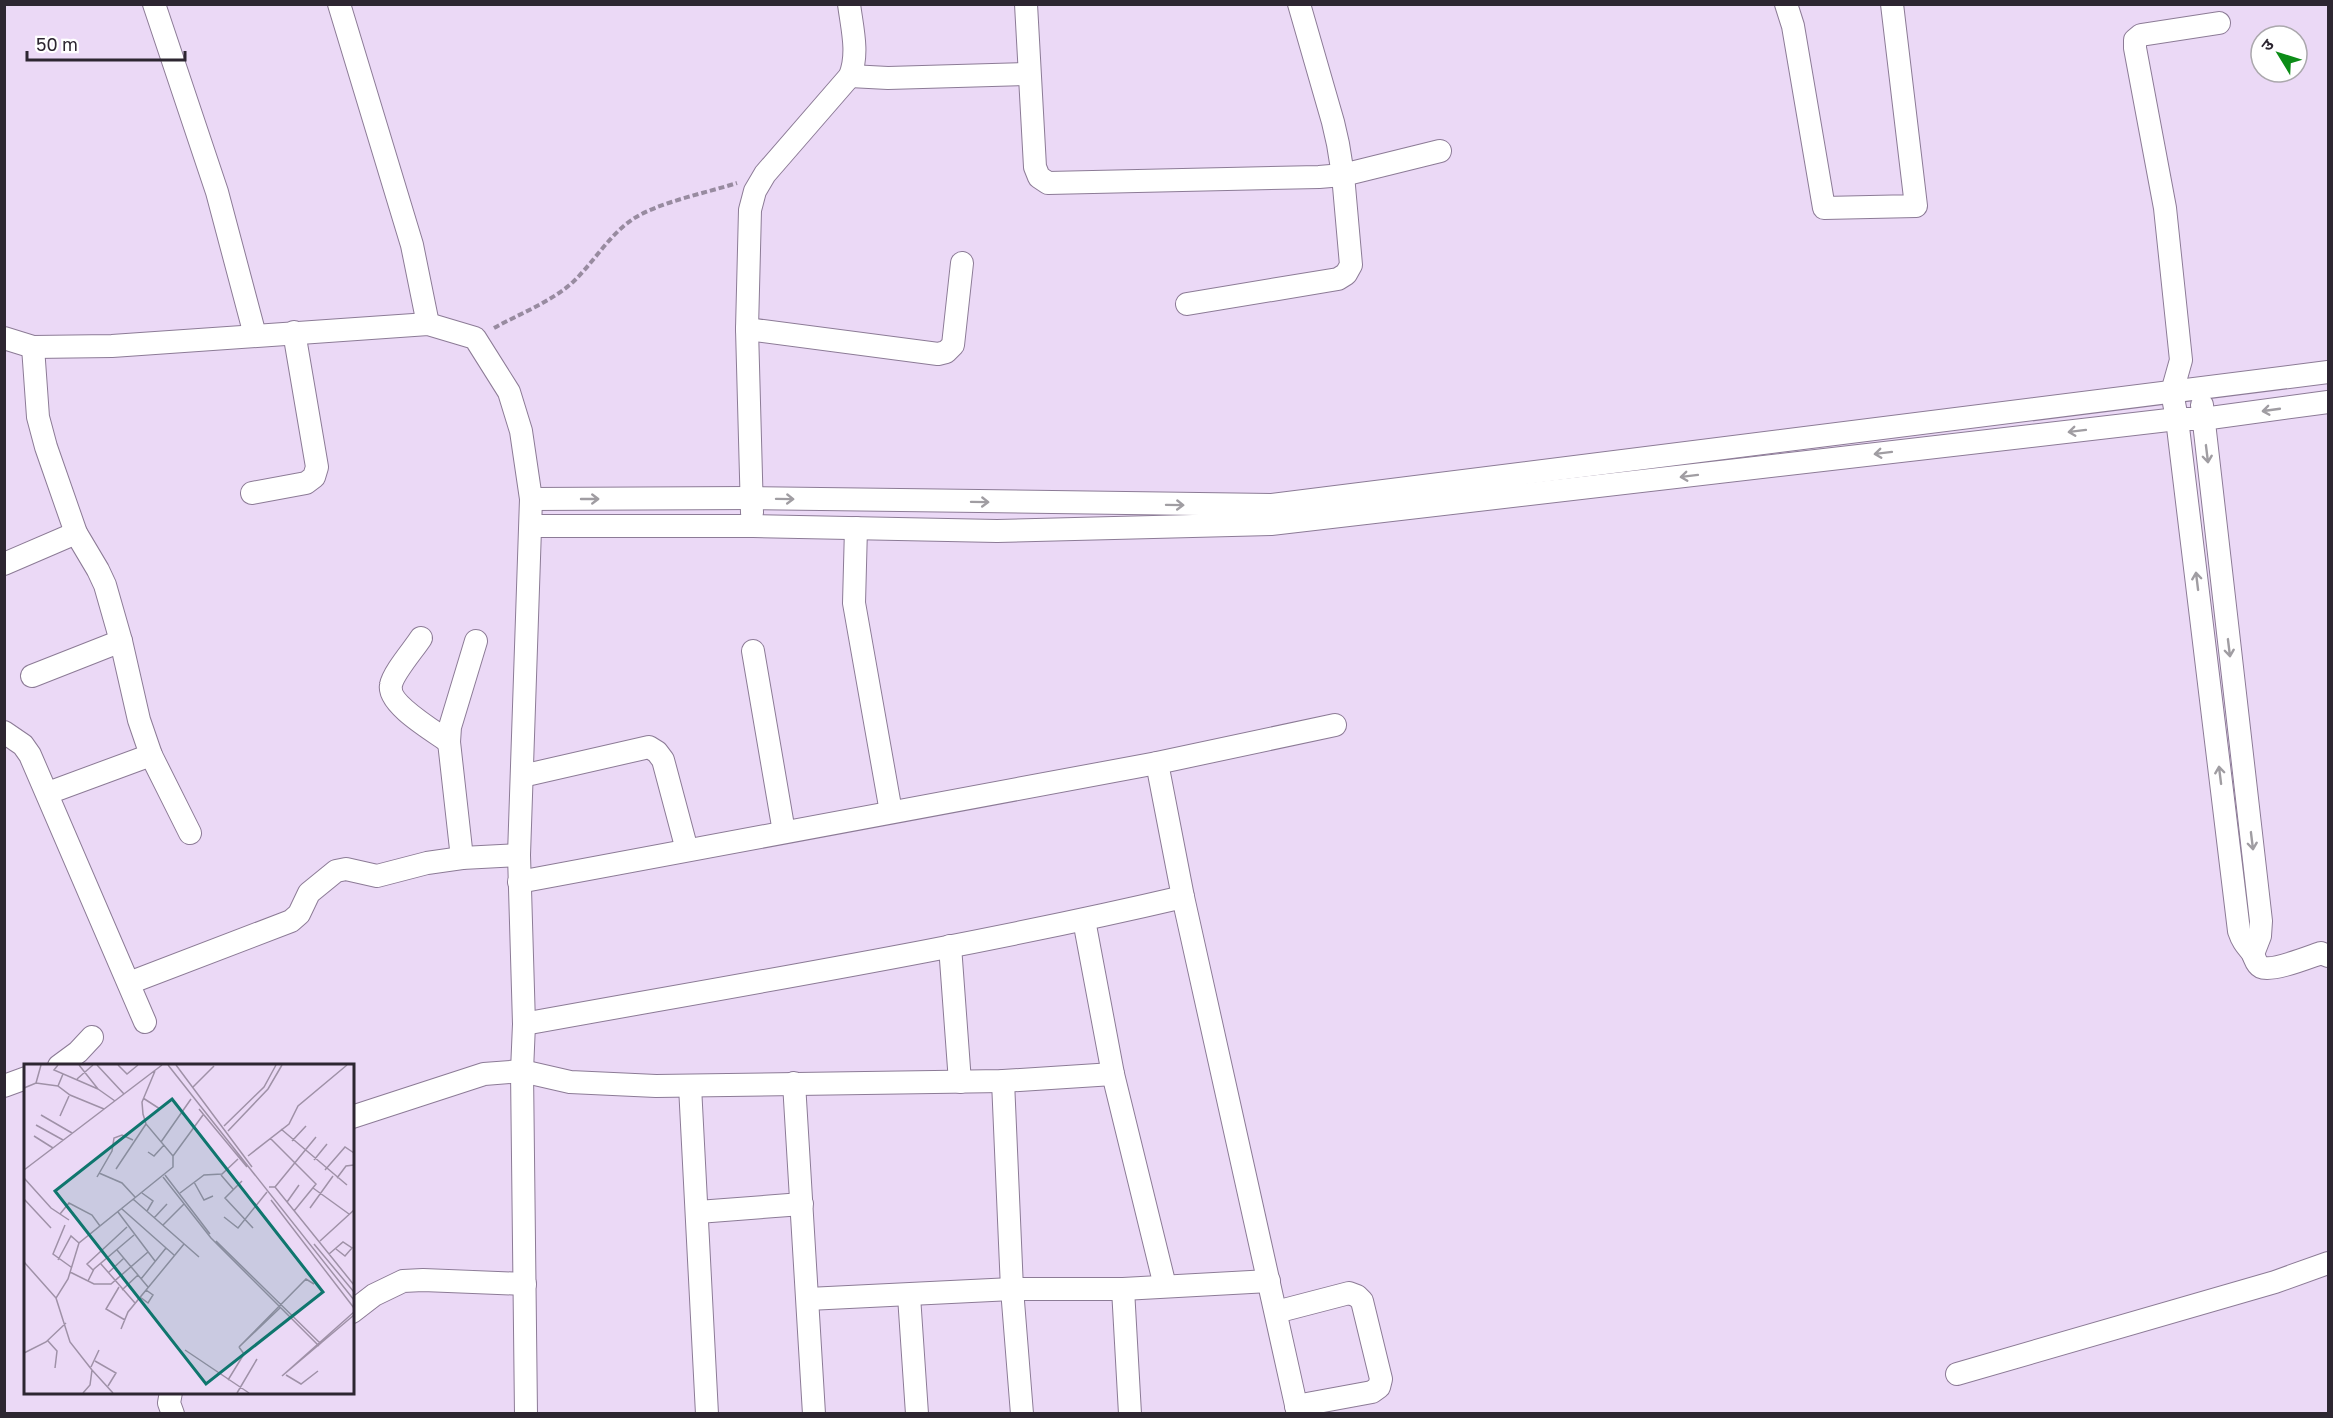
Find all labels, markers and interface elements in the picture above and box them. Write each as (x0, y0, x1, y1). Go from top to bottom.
scale bar (27, 24, 184, 62)
north arrow (2249, 24, 2309, 84)
text: 50 m (36, 33, 78, 55)
text: उ (2256, 34, 2278, 55)
one-way arrow (2261, 404, 2281, 415)
one-way arrow (2067, 425, 2087, 436)
one-way arrow (2202, 444, 2213, 463)
one-way arrow (1874, 448, 1894, 459)
one-way arrow (1680, 471, 1700, 482)
one-way arrow (579, 493, 599, 505)
one-way arrow (774, 493, 794, 505)
one-way arrow (969, 496, 989, 508)
one-way arrow (1164, 499, 1184, 511)
one-way arrow (2191, 572, 2202, 592)
one-way arrow (2224, 637, 2235, 657)
one-way arrow (2214, 766, 2225, 785)
one-way arrow (2247, 831, 2258, 851)
inset map (24, 1064, 354, 1394)

